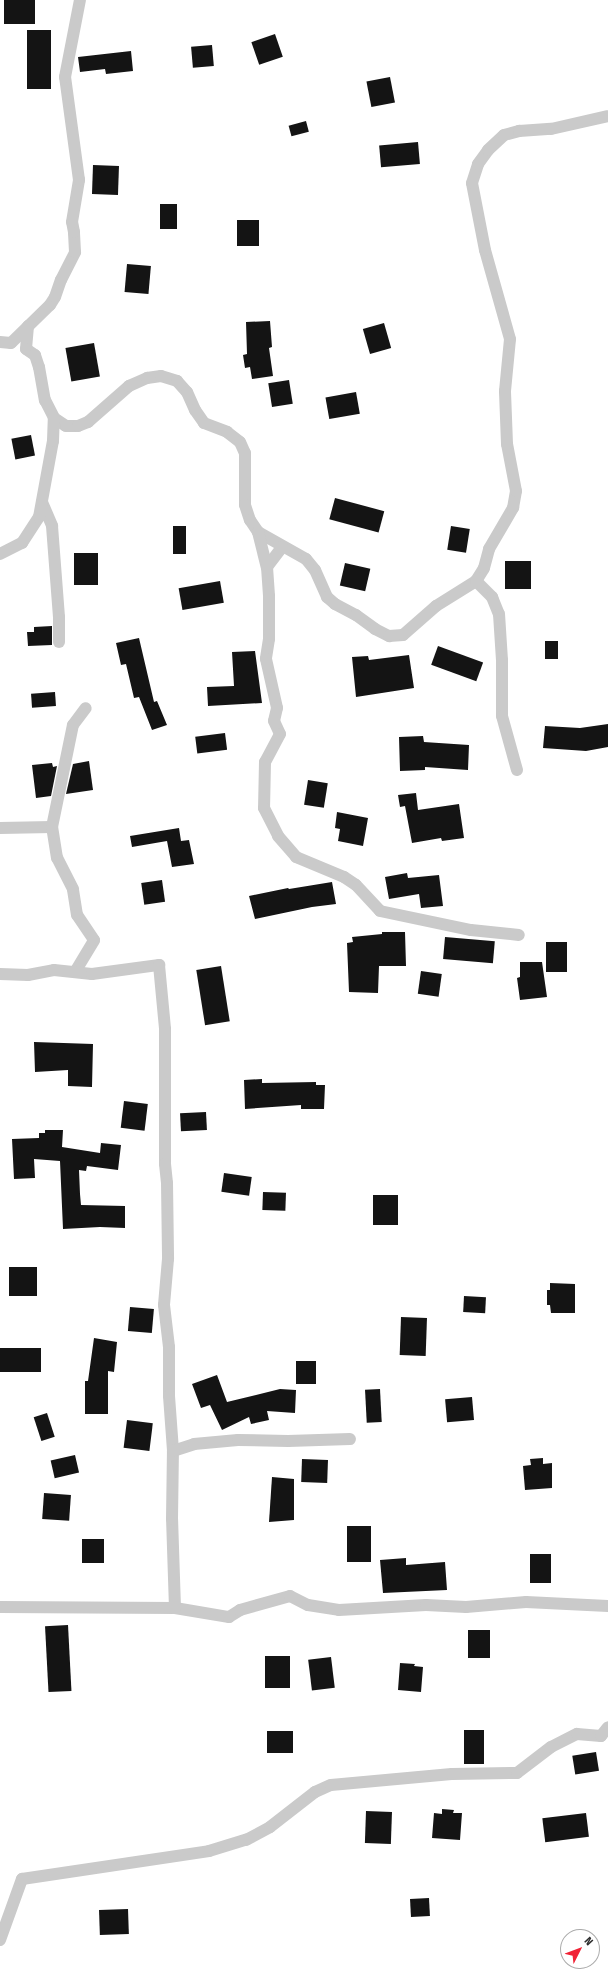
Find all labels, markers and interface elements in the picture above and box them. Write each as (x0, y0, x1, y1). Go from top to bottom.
north arrow (560, 1929, 600, 1969)
text: N (582, 1935, 596, 1948)

